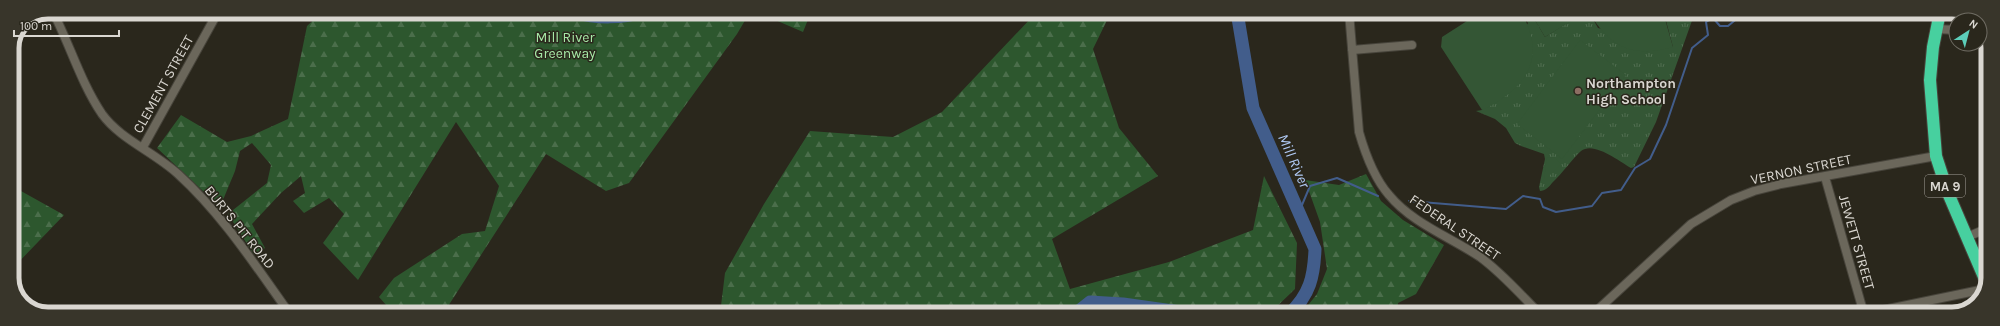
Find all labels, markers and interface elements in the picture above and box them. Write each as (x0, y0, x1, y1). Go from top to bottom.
scale bar (14, 12, 119, 38)
north arrow (1948, 12, 1988, 52)
text: N (1967, 17, 1981, 32)
text: 100 m (20, 19, 52, 33)
park label: Mill River Greenway (534, 29, 596, 62)
street label: CLEMENT STREET (129, 32, 197, 136)
place label: Northampton High School (1586, 75, 1676, 108)
marker: Northampton High School (1573, 86, 1583, 96)
water label: Mill River (1274, 131, 1314, 192)
street label: VERNON STREET (1749, 151, 1853, 188)
road number: MA 9 (1925, 175, 1965, 197)
street label: BURTS PIT ROAD (201, 182, 278, 272)
street label: FEDERAL STREET (1406, 191, 1503, 264)
street label: JEWETT STREET (1835, 193, 1878, 292)

